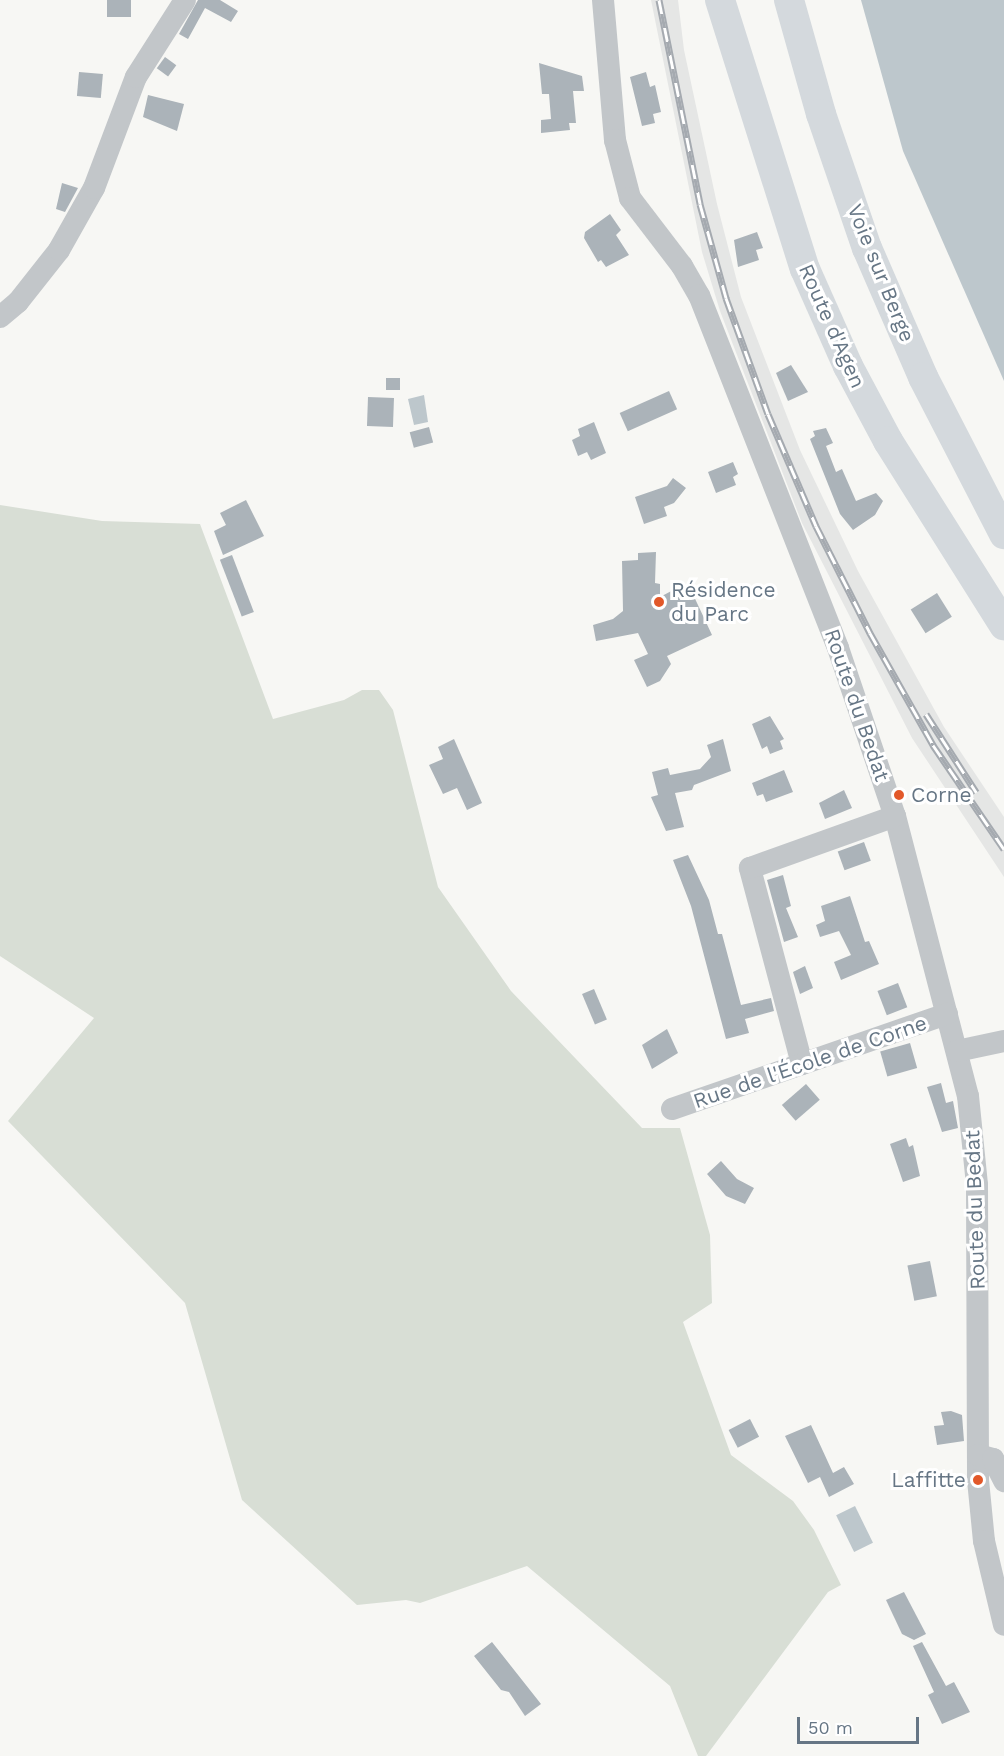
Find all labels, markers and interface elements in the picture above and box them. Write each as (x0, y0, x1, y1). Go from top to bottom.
street label: Voie sur Berge (842, 200, 920, 346)
street label: Route d'Agen (793, 260, 871, 392)
place label: Résidence du Parc (671, 577, 776, 627)
marker: Résidence du Parc (652, 595, 666, 609)
street label: Route du Bedat (819, 625, 895, 785)
place label: Corne (911, 782, 972, 808)
marker: Corne (892, 788, 906, 802)
street label: Rue de l'École de Corne (690, 1010, 930, 1114)
street label: Route du Bedat (960, 1130, 990, 1290)
place label: Laffitte (891, 1467, 966, 1493)
marker: Laffitte (971, 1473, 985, 1487)
scale bar (800, 1705, 922, 1743)
text: 50 m (808, 1717, 853, 1738)

